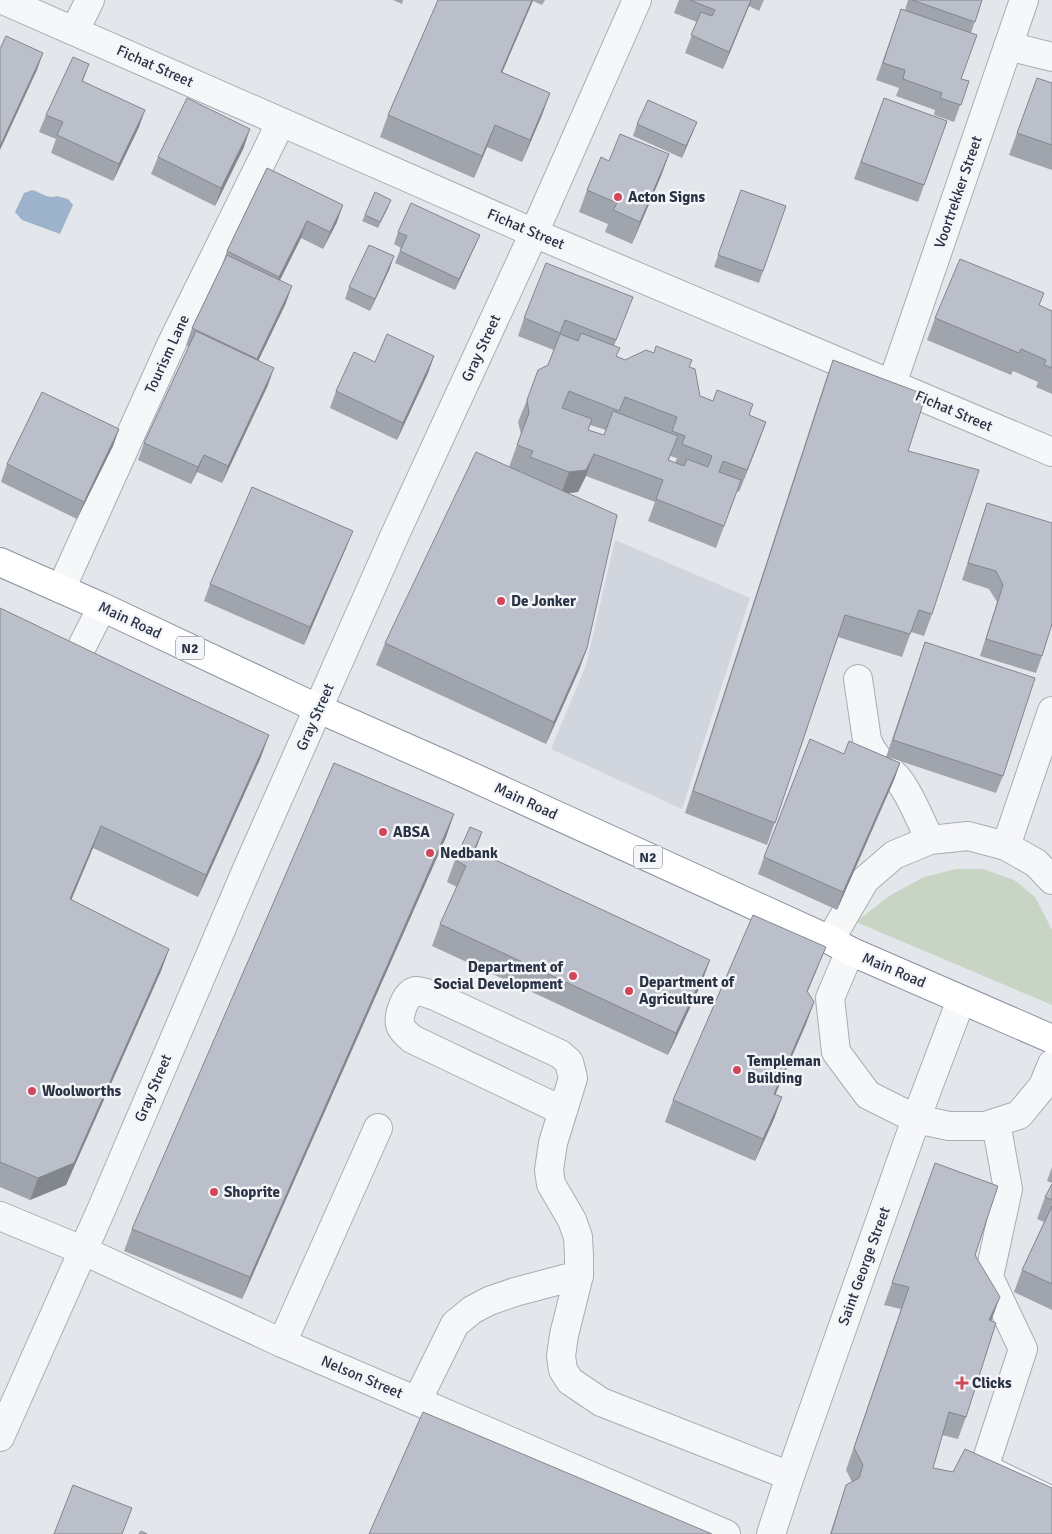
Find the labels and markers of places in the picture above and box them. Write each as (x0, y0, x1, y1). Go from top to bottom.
place label: Acton Signs (628, 188, 705, 206)
marker: Acton Signs (612, 191, 624, 203)
place label: De Jonker (511, 592, 576, 610)
marker: De Jonker (495, 595, 507, 607)
place label: ABSA (393, 823, 430, 841)
marker: ABSA (377, 826, 389, 838)
place label: Nedbank (440, 844, 498, 862)
marker: Nedbank (424, 847, 436, 859)
place label: Department of Social Development (434, 958, 565, 993)
marker: Department of Social Development (567, 970, 579, 982)
place label: Department of Agriculture (639, 973, 736, 1008)
marker: Department of Agriculture (623, 985, 635, 997)
place label: Templeman Building (747, 1052, 821, 1087)
marker: Templeman Building (731, 1064, 743, 1076)
place label: Woolworths (42, 1082, 122, 1100)
marker: Woolworths (26, 1085, 38, 1097)
place label: Shoprite (224, 1183, 280, 1201)
marker: Shoprite (208, 1186, 220, 1198)
place label: Clicks (972, 1374, 1012, 1392)
marker: Clicks (956, 1377, 968, 1389)

